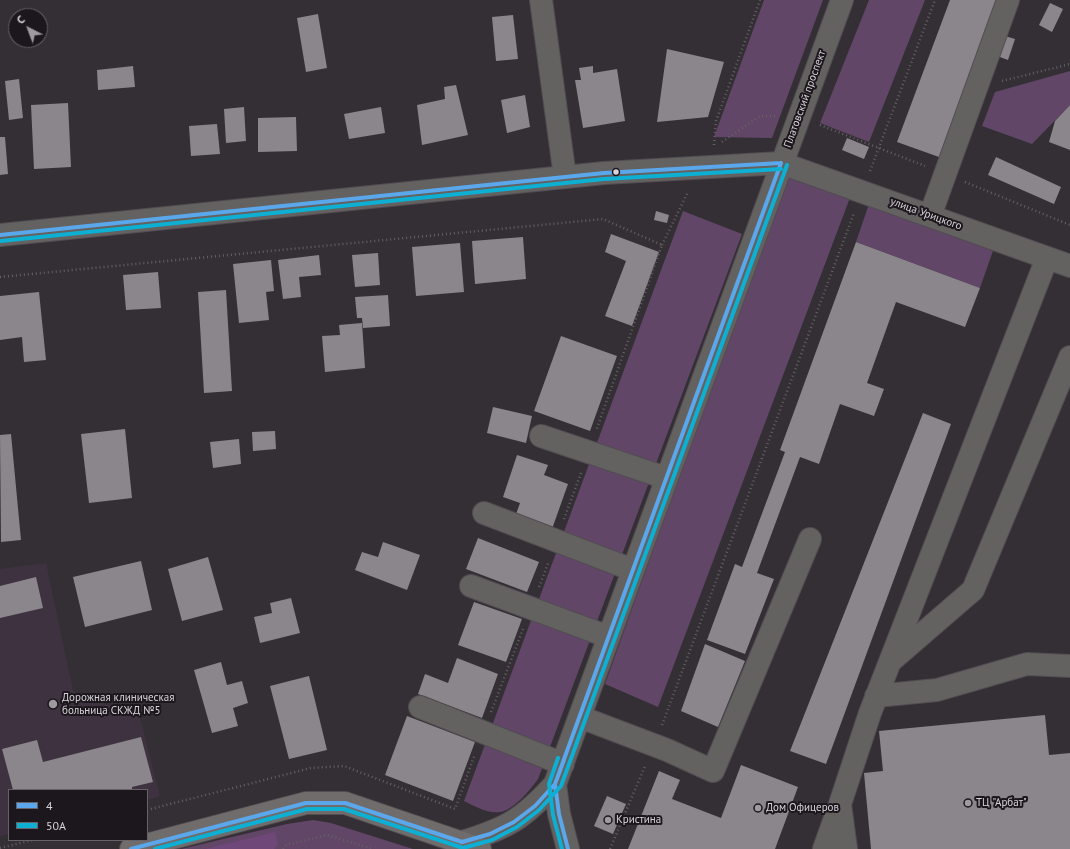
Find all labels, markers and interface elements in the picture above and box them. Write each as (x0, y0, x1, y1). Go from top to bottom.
north arrow (8, 8, 48, 48)
text: С (14, 13, 28, 27)
street label: Платовский проспект (781, 48, 829, 150)
unlabelled marker (611, 167, 621, 177)
street label: улица Урицкого (888, 195, 964, 233)
place label: Дорожная клиническая больница СКЖД №5 (62, 691, 174, 717)
marker: Дорожная клиническая больница СКЖД №5 (47, 698, 59, 710)
legend (8, 789, 148, 841)
place label: ТЦ "Арбат" (976, 796, 1027, 810)
text: 4 (46, 798, 53, 813)
marker: ТЦ "Арбат" (963, 798, 973, 808)
place label: Дом Офицеров (766, 801, 839, 815)
marker: Дом Офицеров (753, 803, 763, 813)
place label: Кристина (616, 813, 661, 827)
marker: Кристина (603, 815, 613, 825)
text: 50А (46, 818, 66, 833)

